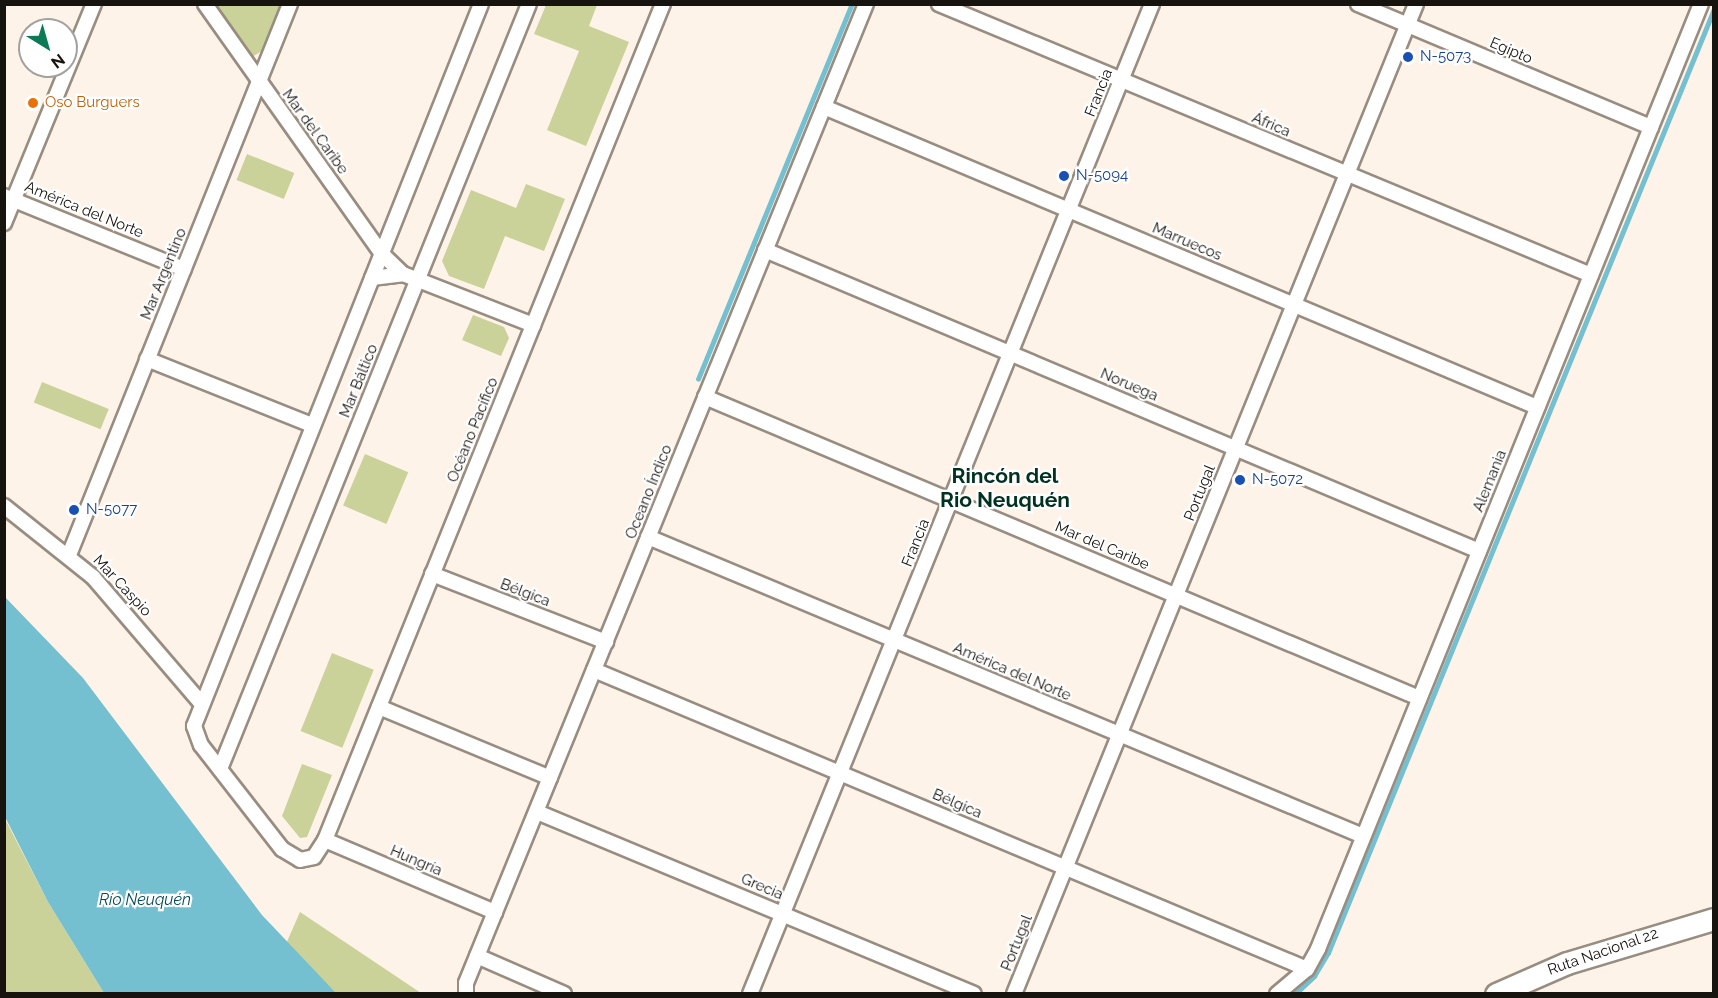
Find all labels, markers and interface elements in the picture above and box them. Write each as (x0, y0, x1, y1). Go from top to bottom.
north arrow (18, 18, 78, 78)
street label: Egipto (1487, 34, 1535, 68)
place label: N-5073 (1420, 48, 1471, 66)
text: N (47, 50, 69, 72)
marker: N-5073 (1401, 50, 1415, 64)
street label: Francia (1081, 66, 1117, 120)
street label: Mar del Caribe (278, 86, 352, 178)
place label: Oso Burguers (45, 94, 140, 112)
marker: Oso Burguers (26, 96, 40, 110)
street label: África (1249, 109, 1293, 141)
place label: N-5094 (1076, 167, 1128, 185)
marker: N-5094 (1057, 169, 1071, 183)
street label: América del Norte (22, 178, 146, 242)
street label: Marruecos (1150, 219, 1224, 265)
street label: Mar Argentino (137, 225, 191, 323)
street label: Mar Báltico (336, 341, 382, 421)
street label: Noruega (1097, 365, 1161, 405)
street label: Océano Pacífico (444, 375, 502, 485)
street label: Oceano Índico (622, 442, 676, 542)
street label: Alemania (1469, 447, 1511, 515)
street label: Portugal (1181, 462, 1219, 524)
district label: Rincón del Rio Neuquén (940, 463, 1070, 513)
place label: N-5072 (1252, 471, 1303, 489)
marker: N-5072 (1233, 473, 1247, 487)
place label: N-5077 (86, 501, 137, 519)
marker: N-5077 (67, 503, 81, 517)
street label: Francia (898, 516, 934, 570)
street label: Mar del Caribe (1052, 518, 1152, 574)
street label: Mar Caspio (89, 552, 155, 620)
street label: Bélgica (498, 575, 552, 611)
street label: América del Norte (950, 639, 1074, 705)
street label: Bélgica (930, 786, 984, 822)
street label: Hungría (387, 842, 445, 880)
street label: Grecia (738, 870, 786, 904)
water label: Río Neuquén (99, 890, 191, 910)
street label: Portugal (998, 912, 1036, 974)
street label: Ruta Nacional 22 (1545, 925, 1661, 979)

